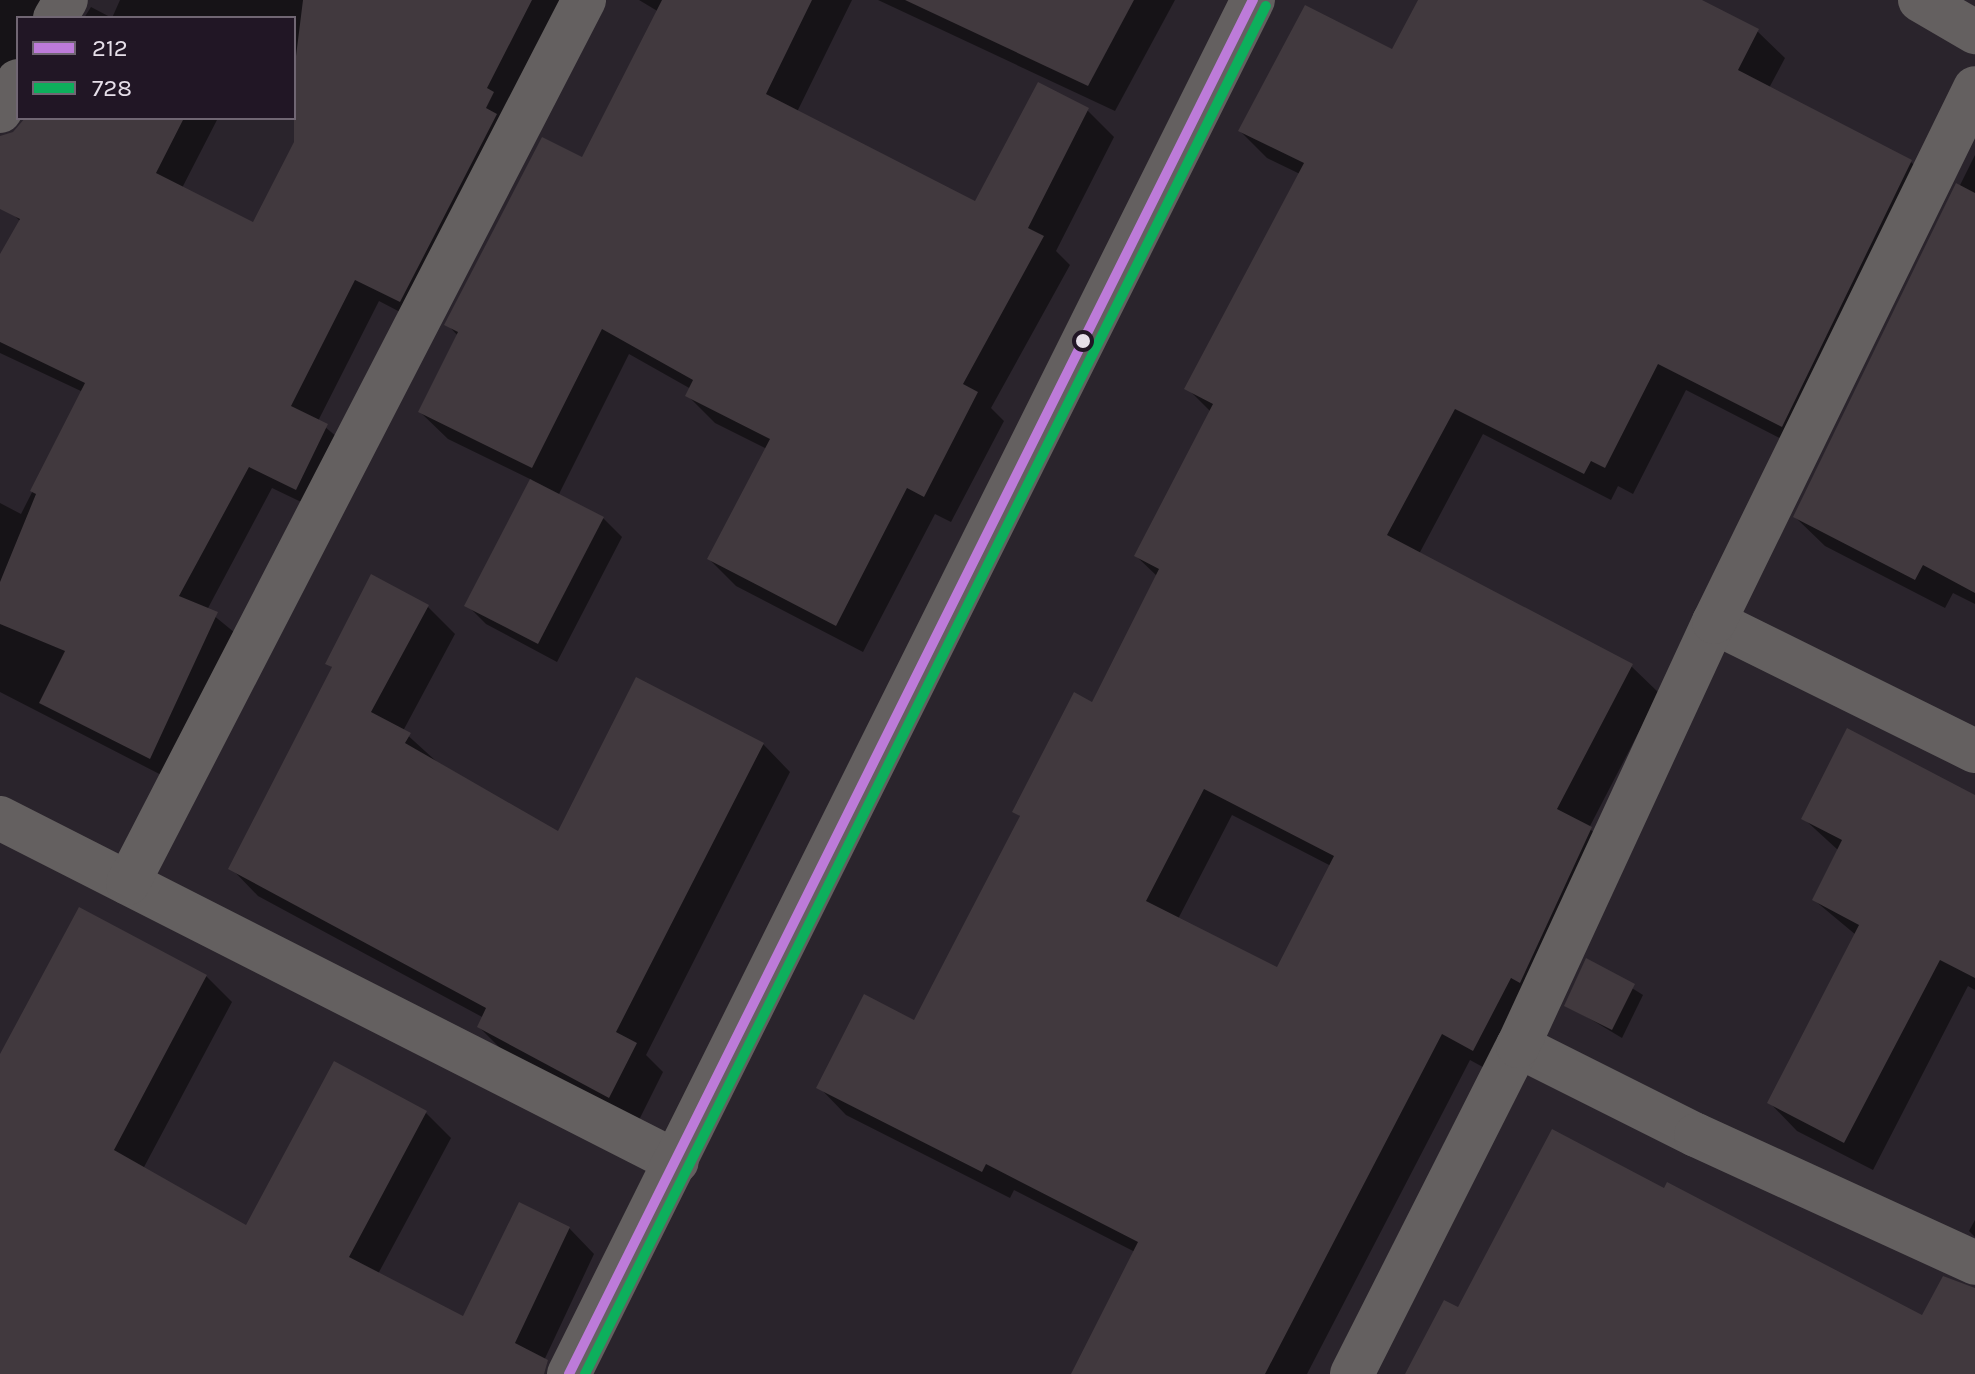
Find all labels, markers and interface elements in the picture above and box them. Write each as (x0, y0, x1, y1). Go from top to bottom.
legend (16, 16, 296, 120)
text: 212 (92, 34, 128, 62)
text: 728 (92, 74, 132, 102)
unlabelled marker (1075, 333, 1091, 349)

